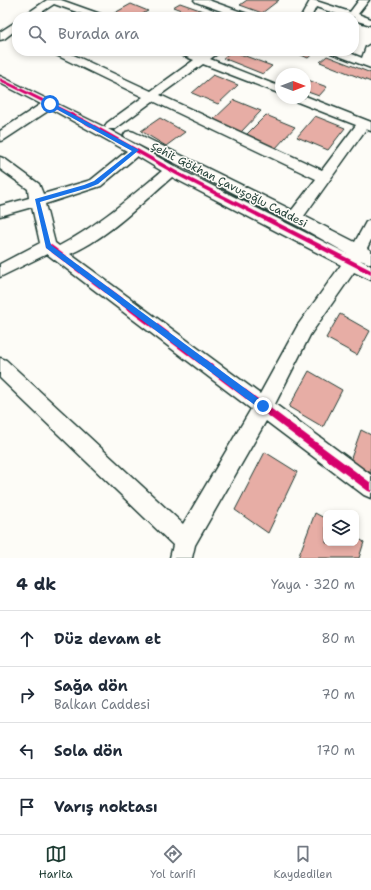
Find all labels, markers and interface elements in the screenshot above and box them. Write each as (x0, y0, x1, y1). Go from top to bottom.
search box (12, 12, 359, 56)
icon: search (26, 23, 48, 45)
text: Burada ara (58, 24, 139, 44)
north arrow (275, 68, 311, 104)
route start (41, 95, 59, 113)
street label: Şehit Gökhan Çavuşoğlu Caddesi (148, 139, 310, 231)
route end (254, 397, 272, 415)
map controls (323, 510, 359, 546)
button: layers (323, 510, 359, 546)
text: 4 dk (16, 573, 56, 595)
text: Yaya · 320 m (271, 576, 355, 593)
icon: ahead (16, 628, 38, 650)
text: Düz devam et (54, 629, 161, 649)
text: 80 m (321, 630, 355, 647)
text: Sağa dön (54, 676, 128, 696)
icon: right (16, 684, 38, 706)
text: 70 m (321, 686, 355, 703)
text: Balkan Caddesi (54, 696, 150, 713)
icon: left (16, 740, 38, 762)
text: Sola dön (54, 741, 123, 761)
text: 170 m (317, 742, 355, 759)
icon: arrive (16, 796, 38, 818)
text: Varış noktası (54, 797, 158, 817)
tab: Harita (39, 843, 73, 882)
tab: Yol tarifi (150, 843, 196, 882)
tab: Kaydedilen (273, 843, 332, 882)

